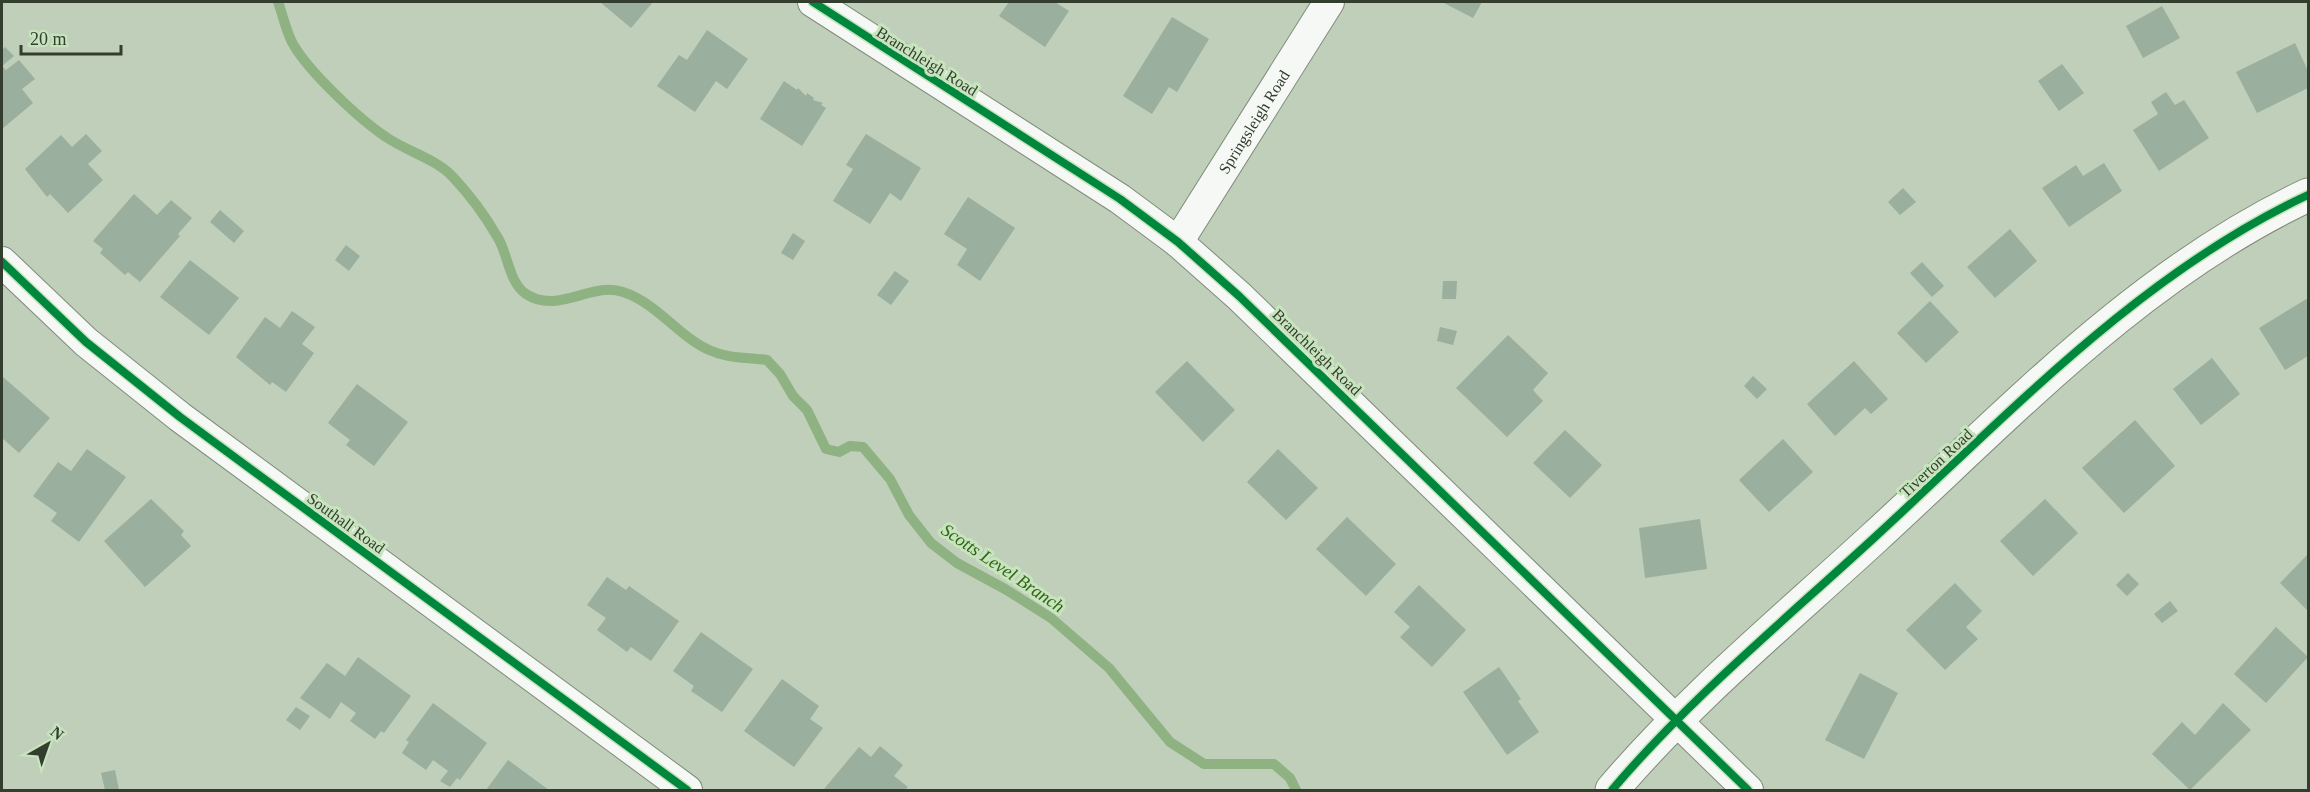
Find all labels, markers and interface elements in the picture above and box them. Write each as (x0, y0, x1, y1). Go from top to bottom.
scale bar (21, 18, 122, 56)
street label: Branchleigh Road (873, 23, 981, 100)
text: 20 m (30, 29, 67, 49)
street label: Springsleigh Road (1215, 67, 1292, 177)
street label: Branchleigh Road (1269, 306, 1365, 399)
street label: Tiverton Road (1896, 425, 1976, 501)
street label: Southall Road (304, 489, 388, 557)
water label: Scotts Level Branch (938, 519, 1068, 617)
north arrow (18, 714, 78, 774)
text: N (47, 723, 68, 743)

